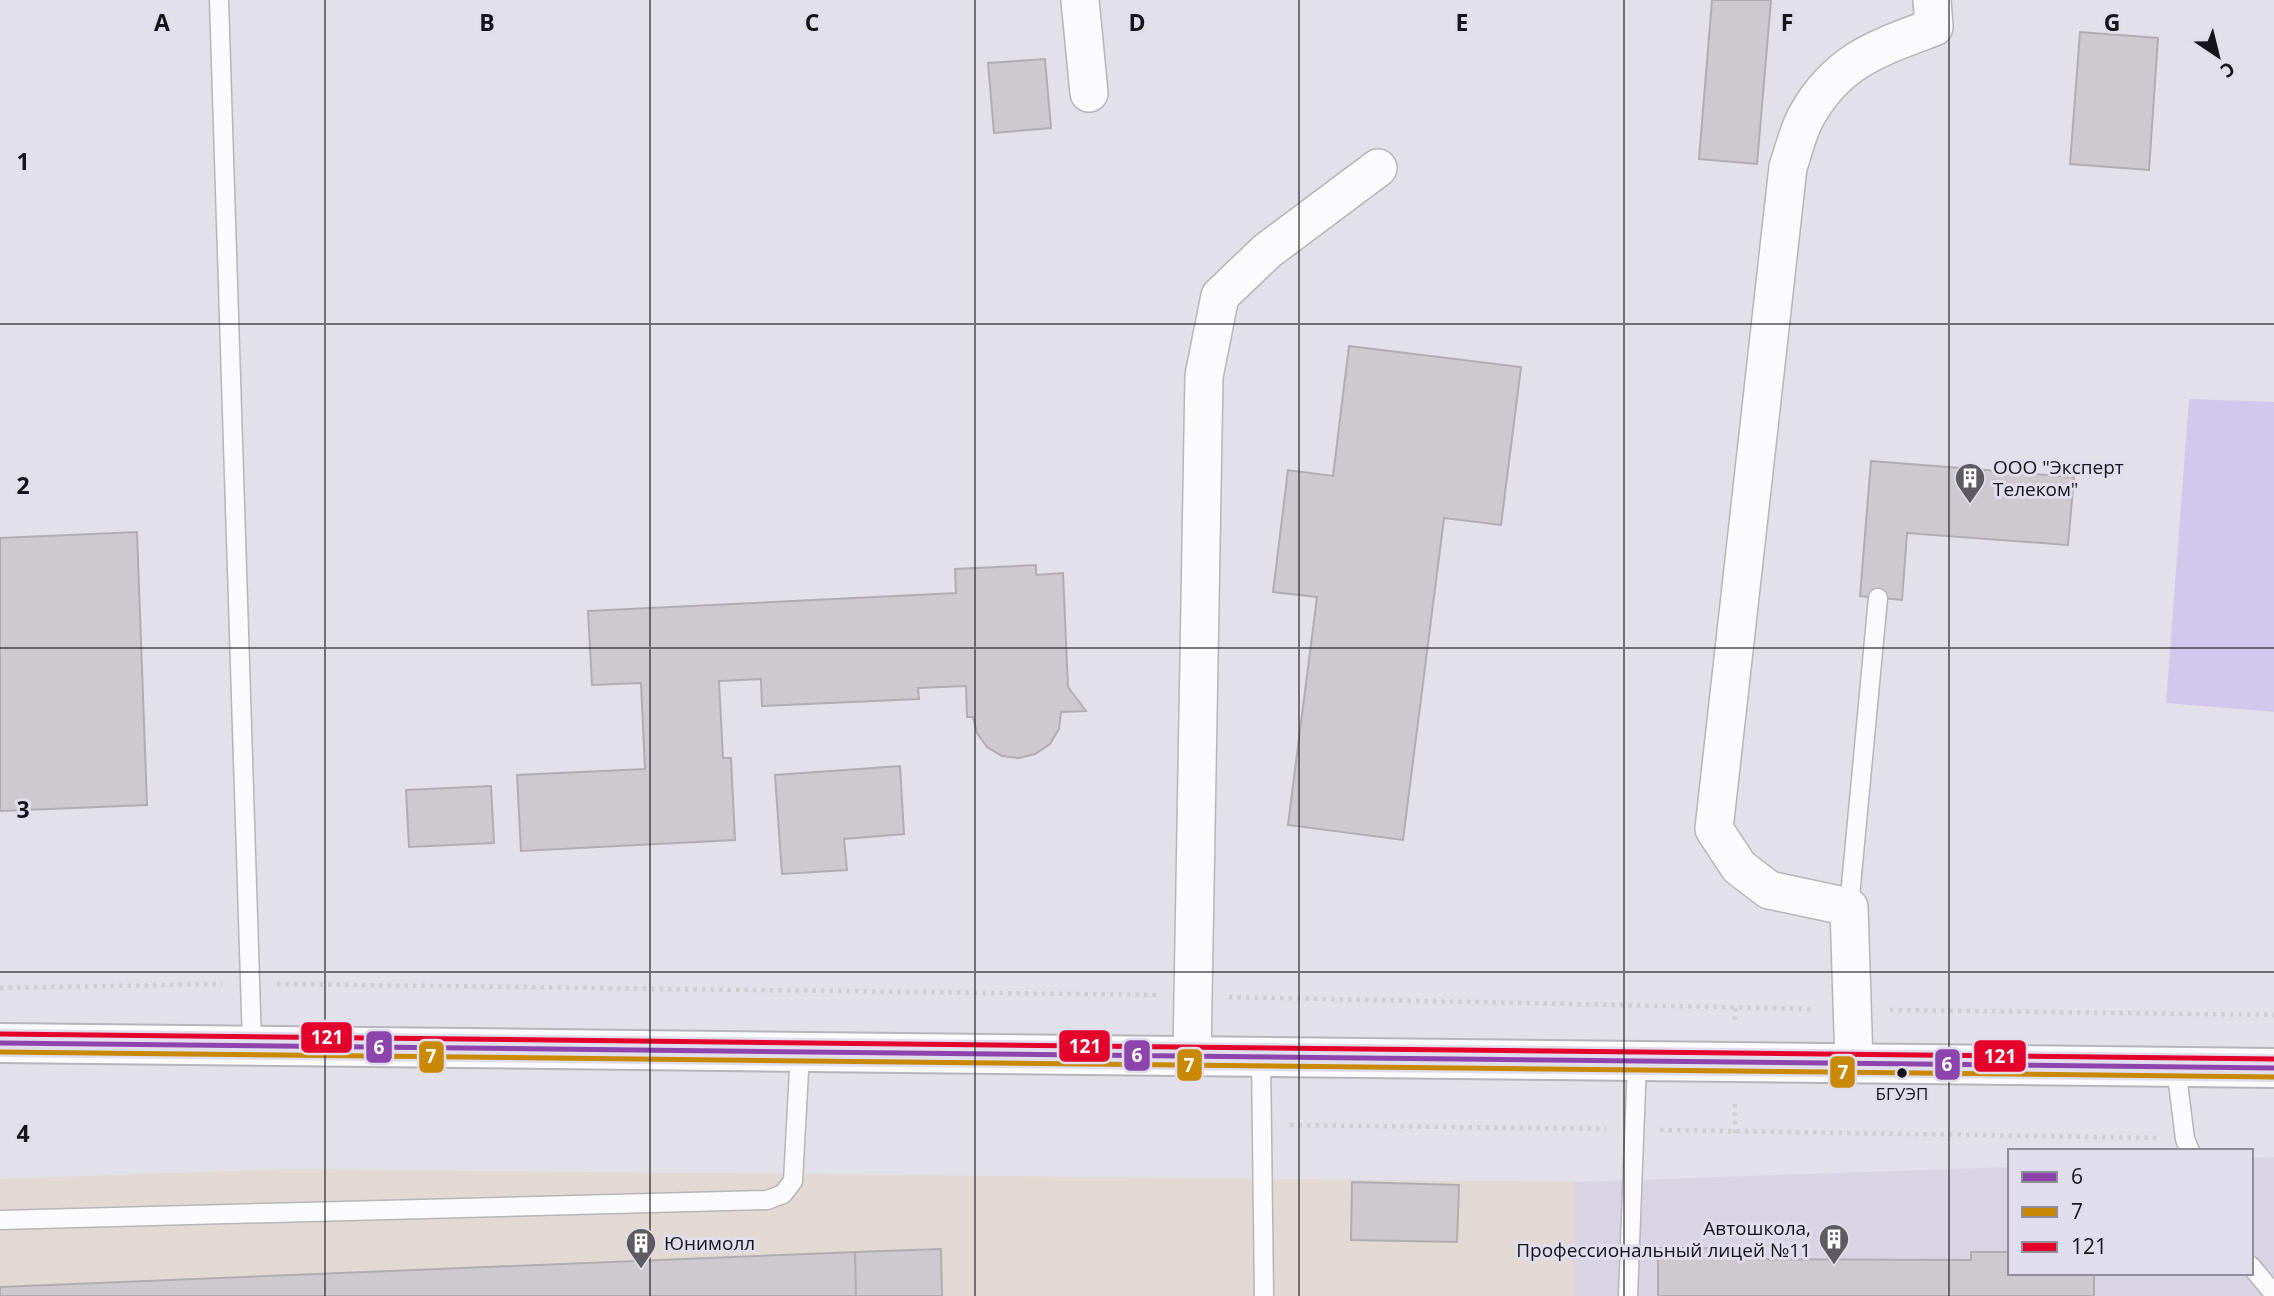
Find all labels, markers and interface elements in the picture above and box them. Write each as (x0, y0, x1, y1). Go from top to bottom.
text: A (154, 6, 170, 38)
text: B (479, 6, 495, 38)
text: C (805, 6, 819, 38)
text: D (1128, 6, 1146, 38)
text: E (1456, 6, 1468, 38)
text: F (1781, 6, 1793, 38)
text: G (2104, 6, 2120, 38)
north arrow (2183, 21, 2253, 91)
text: С (2215, 56, 2240, 84)
text: 1 (16, 145, 30, 177)
place label: ООО "Эксперт Телеком" (1993, 454, 2124, 502)
building icon: ООО "Эксперт Телеком" (1953, 461, 1987, 505)
text: 2 (16, 469, 30, 501)
text: 3 (16, 793, 30, 825)
line badge: 121 (300, 1021, 353, 1054)
text: 121 (311, 1024, 343, 1050)
line badge: 121 (1058, 1029, 1111, 1063)
line badge: 6 (365, 1030, 393, 1064)
text: 121 (1069, 1033, 1101, 1059)
text: 6 (374, 1034, 385, 1060)
line badge: 6 (1123, 1039, 1151, 1072)
line badge: 121 (1973, 1039, 2027, 1073)
line badge: 7 (418, 1040, 445, 1074)
text: 6 (1132, 1042, 1143, 1068)
text: 7 (426, 1043, 437, 1069)
text: 121 (1984, 1043, 2016, 1069)
line badge: 7 (1176, 1048, 1203, 1082)
line badge: 6 (1934, 1048, 1961, 1081)
text: 6 (1942, 1051, 1953, 1077)
text: 7 (1184, 1052, 1195, 1078)
line badge: 7 (1829, 1055, 1856, 1089)
text: 7 (1838, 1059, 1849, 1085)
marker: БГУЭП (1895, 1066, 1909, 1080)
place label: БГУЭП (1876, 1082, 1928, 1105)
text: 4 (16, 1117, 30, 1149)
legend (2008, 1149, 2253, 1275)
text: 6 (2071, 1162, 2083, 1190)
text: 7 (2071, 1197, 2083, 1225)
place label: Автошкола, Профессиональный лицей №11 (1516, 1215, 1811, 1263)
building icon: Автошкола, Профессиональный лицей №11 (1817, 1222, 1851, 1266)
building icon: Юнимолл (624, 1226, 658, 1270)
place label: Юнимолл (664, 1230, 755, 1256)
text: 121 (2071, 1232, 2107, 1260)

